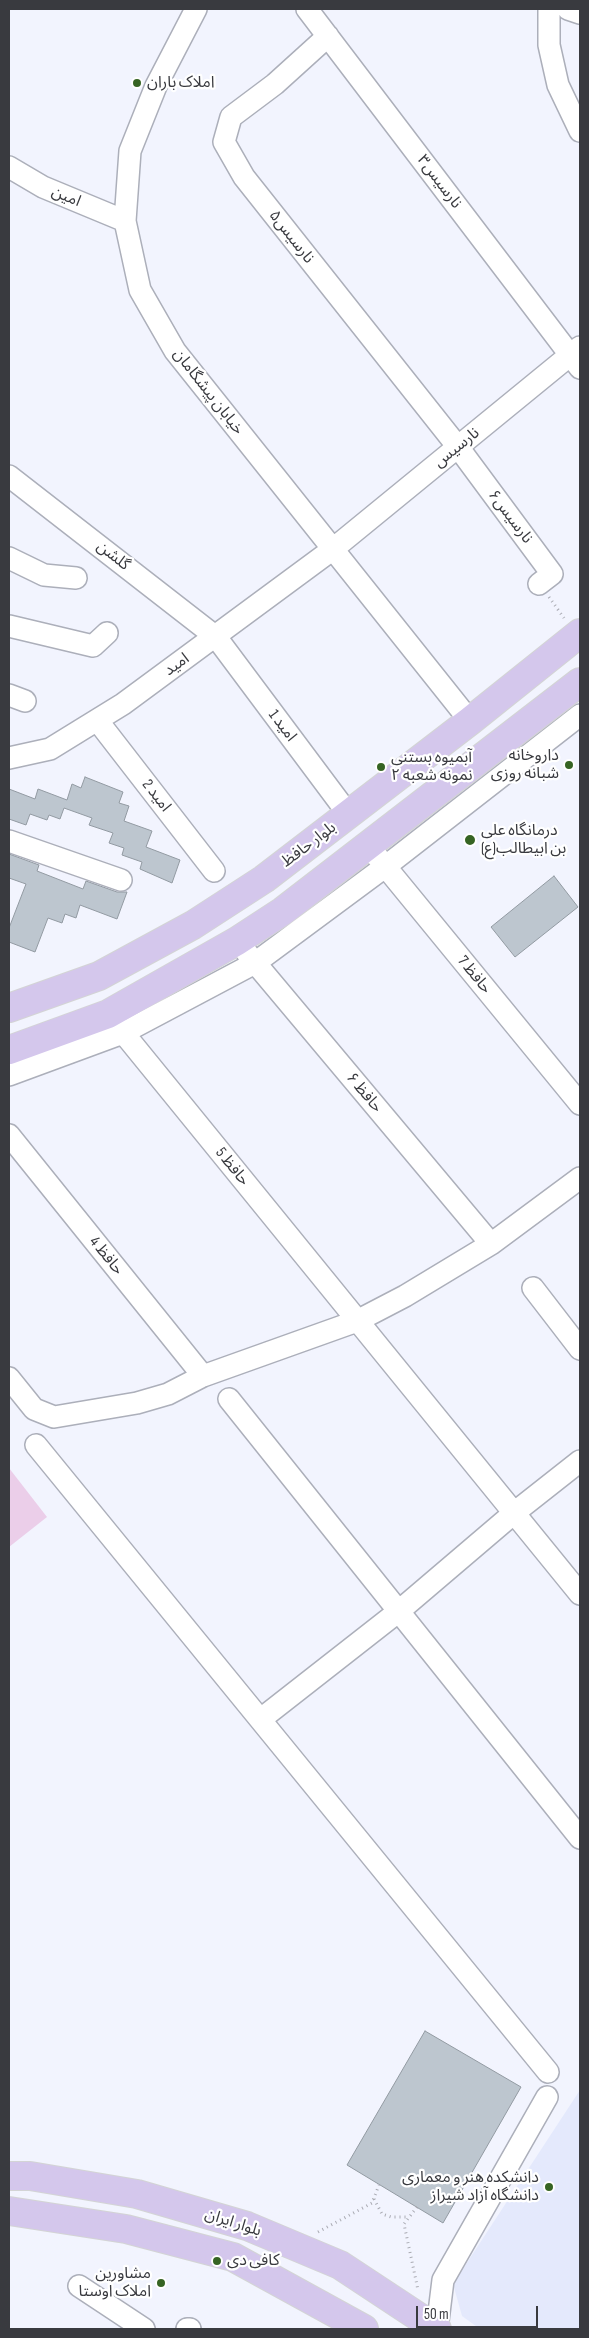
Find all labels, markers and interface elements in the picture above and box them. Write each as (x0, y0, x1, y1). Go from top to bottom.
place label: املاک باران (147, 73, 215, 93)
marker: املاک باران (131, 77, 143, 89)
street label: نارسیس۳ (413, 151, 465, 213)
street label: امین (49, 182, 83, 212)
street label: نارسیس۵ (264, 207, 318, 267)
street label: خیابان پیشگامان (169, 345, 247, 439)
street label: نارسیس (430, 424, 484, 472)
street label: نارسیس۶ (484, 486, 536, 548)
street label: گلشن (93, 537, 133, 575)
street label: امید (161, 649, 193, 681)
street label: امید 1 (264, 706, 300, 746)
place label: داروخانه شبانه روزی (491, 746, 559, 784)
place label: آبمیوه بستنی نمونه شعبه ۲ (391, 748, 473, 786)
marker: داروخانه شبانه روزی (563, 759, 575, 771)
marker: آبمیوه بستنی نمونه شعبه ۲ (375, 761, 387, 773)
street label: امید 2 (137, 776, 175, 816)
street label: بلوار حافظ (278, 818, 340, 872)
place label: درمانگاه علی بن ابیطالب(ع) (481, 821, 566, 859)
marker: درمانگاه علی بن ابیطالب(ع) (463, 833, 477, 847)
street label: حافظ 7 (453, 952, 495, 998)
street label: حافظ ۶ (342, 1069, 386, 1117)
street label: حافظ 5 (211, 1144, 253, 1190)
street label: حافظ 4 (85, 1233, 127, 1279)
place label: دانشکده هنر و معماری دانشگاه آزاد شیراز (402, 2168, 539, 2206)
marker: دانشکده هنر و معماری دانشگاه آزاد شیراز (543, 2181, 555, 2193)
street label: بلوار ایران (202, 2205, 264, 2241)
place label: کافی دی (227, 2251, 280, 2271)
marker: کافی دی (211, 2255, 223, 2267)
place label: مشاورین املاک اوستا (79, 2264, 151, 2302)
marker: مشاورین املاک اوستا (155, 2277, 167, 2289)
scale bar (419, 2296, 542, 2328)
text: 50 m (424, 2305, 449, 2324)

